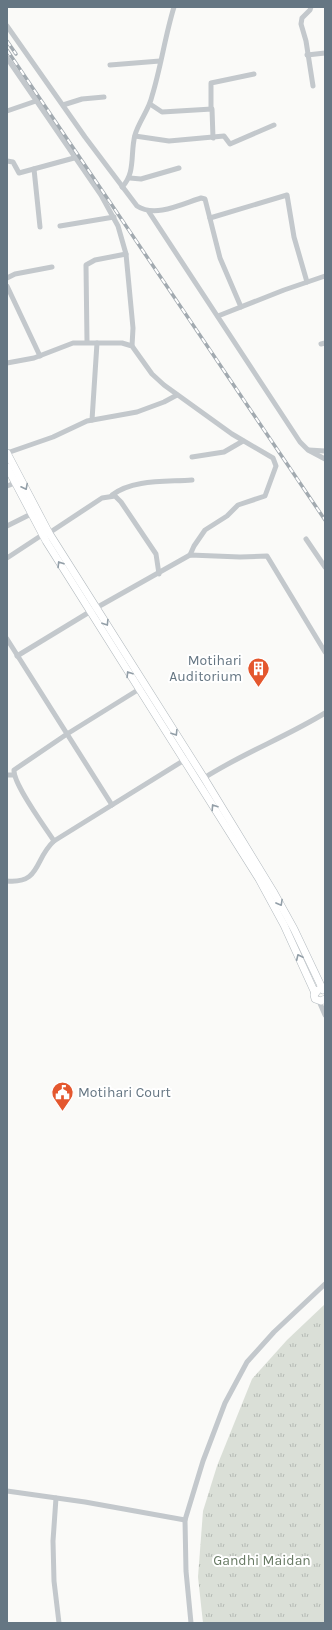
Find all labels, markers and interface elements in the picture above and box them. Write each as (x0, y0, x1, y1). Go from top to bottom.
one-way arrow (20, 483, 27, 491)
one-way arrow (57, 561, 65, 568)
one-way arrow (101, 619, 108, 626)
place label: Motihari Auditorium (169, 652, 242, 685)
building icon: Motihari Auditorium (245, 655, 271, 688)
one-way arrow (127, 672, 134, 679)
one-way arrow (170, 729, 178, 736)
one-way arrow (212, 805, 219, 812)
one-way arrow (275, 899, 282, 906)
one-way arrow (296, 954, 304, 961)
public building icon: Motihari Court (50, 1079, 76, 1112)
place label: Motihari Court (78, 1084, 171, 1101)
park label: Gandhi Maidan (213, 1552, 311, 1569)

